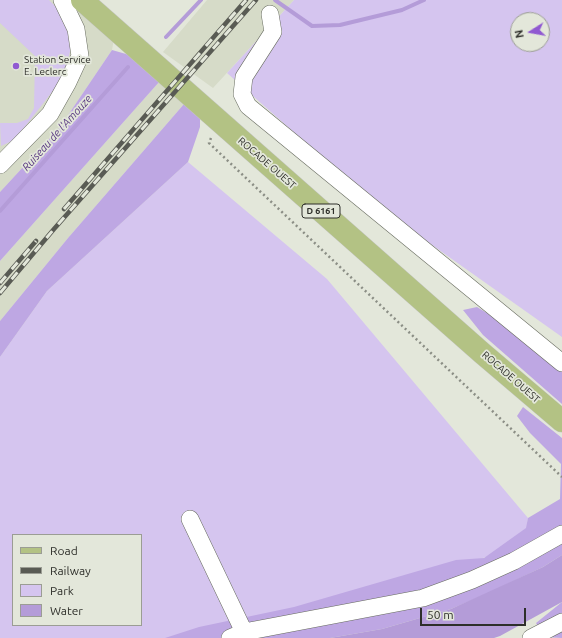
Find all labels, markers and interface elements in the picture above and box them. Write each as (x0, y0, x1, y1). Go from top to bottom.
north arrow (510, 12, 550, 52)
text: N (513, 29, 526, 39)
place label: Station Service E. Leclerc (24, 54, 91, 78)
marker: Station Service E. Leclerc (11, 61, 21, 71)
water label: Ruiseau de l'Amouze (19, 92, 95, 174)
street label: ROCADE OUEST (236, 135, 298, 191)
road number: D 6161 (302, 204, 340, 218)
street label: ROCADE OUEST (480, 349, 542, 405)
legend (12, 534, 142, 626)
text: Road (50, 544, 78, 557)
text: Railway (50, 564, 91, 577)
text: Park (50, 584, 74, 597)
scale bar (422, 600, 528, 626)
text: Water (50, 604, 83, 617)
text: 50 m (427, 608, 454, 621)

